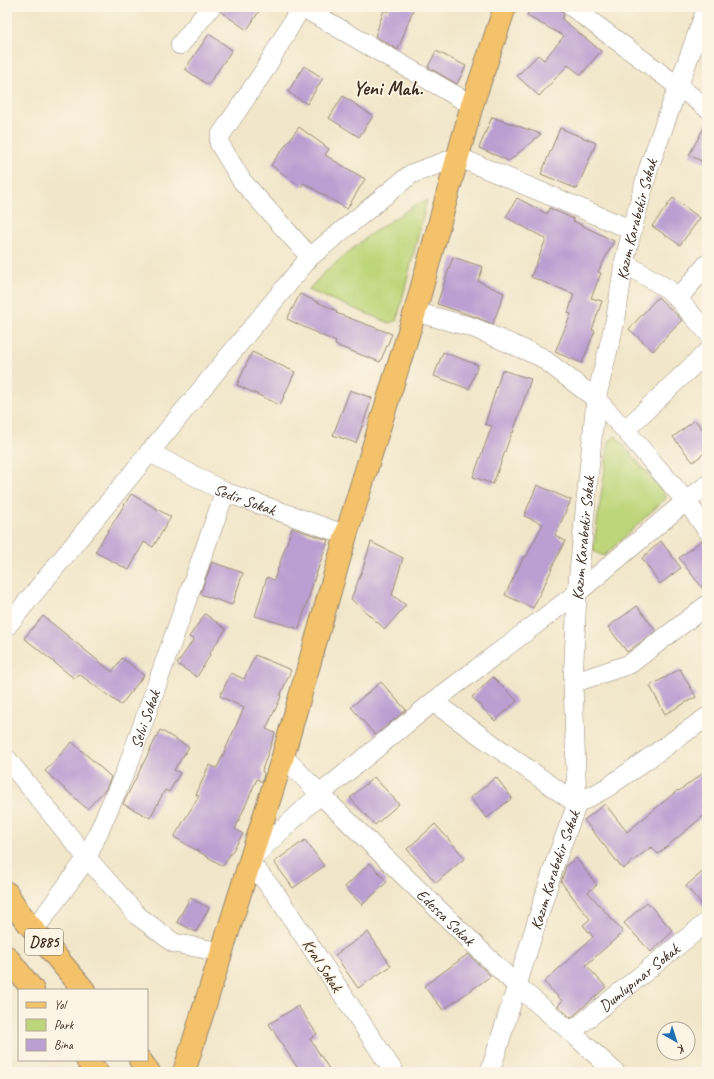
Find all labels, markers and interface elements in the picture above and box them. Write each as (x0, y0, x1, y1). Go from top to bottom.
district label: Yeni Mah. (353, 76, 424, 101)
street label: Kazım Karabekir Sokak (613, 155, 662, 281)
street label: Kazım Karabekir Sokak (568, 474, 599, 601)
street label: Sedir Sokak (210, 479, 279, 520)
street label: Selvi Sokak (126, 687, 165, 751)
street label: Kazım Karabekir Sokak (526, 807, 585, 932)
street label: Edessa Sokak (412, 885, 479, 951)
road number: D885 (25, 929, 63, 955)
street label: Kral Sokak (298, 935, 347, 997)
street label: Dumlupınar Sokak (595, 939, 684, 1016)
legend (18, 989, 148, 1061)
text: Yol (54, 997, 68, 1013)
text: Park (54, 1017, 75, 1033)
north arrow (656, 1021, 696, 1061)
text: Bina (54, 1037, 74, 1053)
text: K (674, 1042, 689, 1057)

